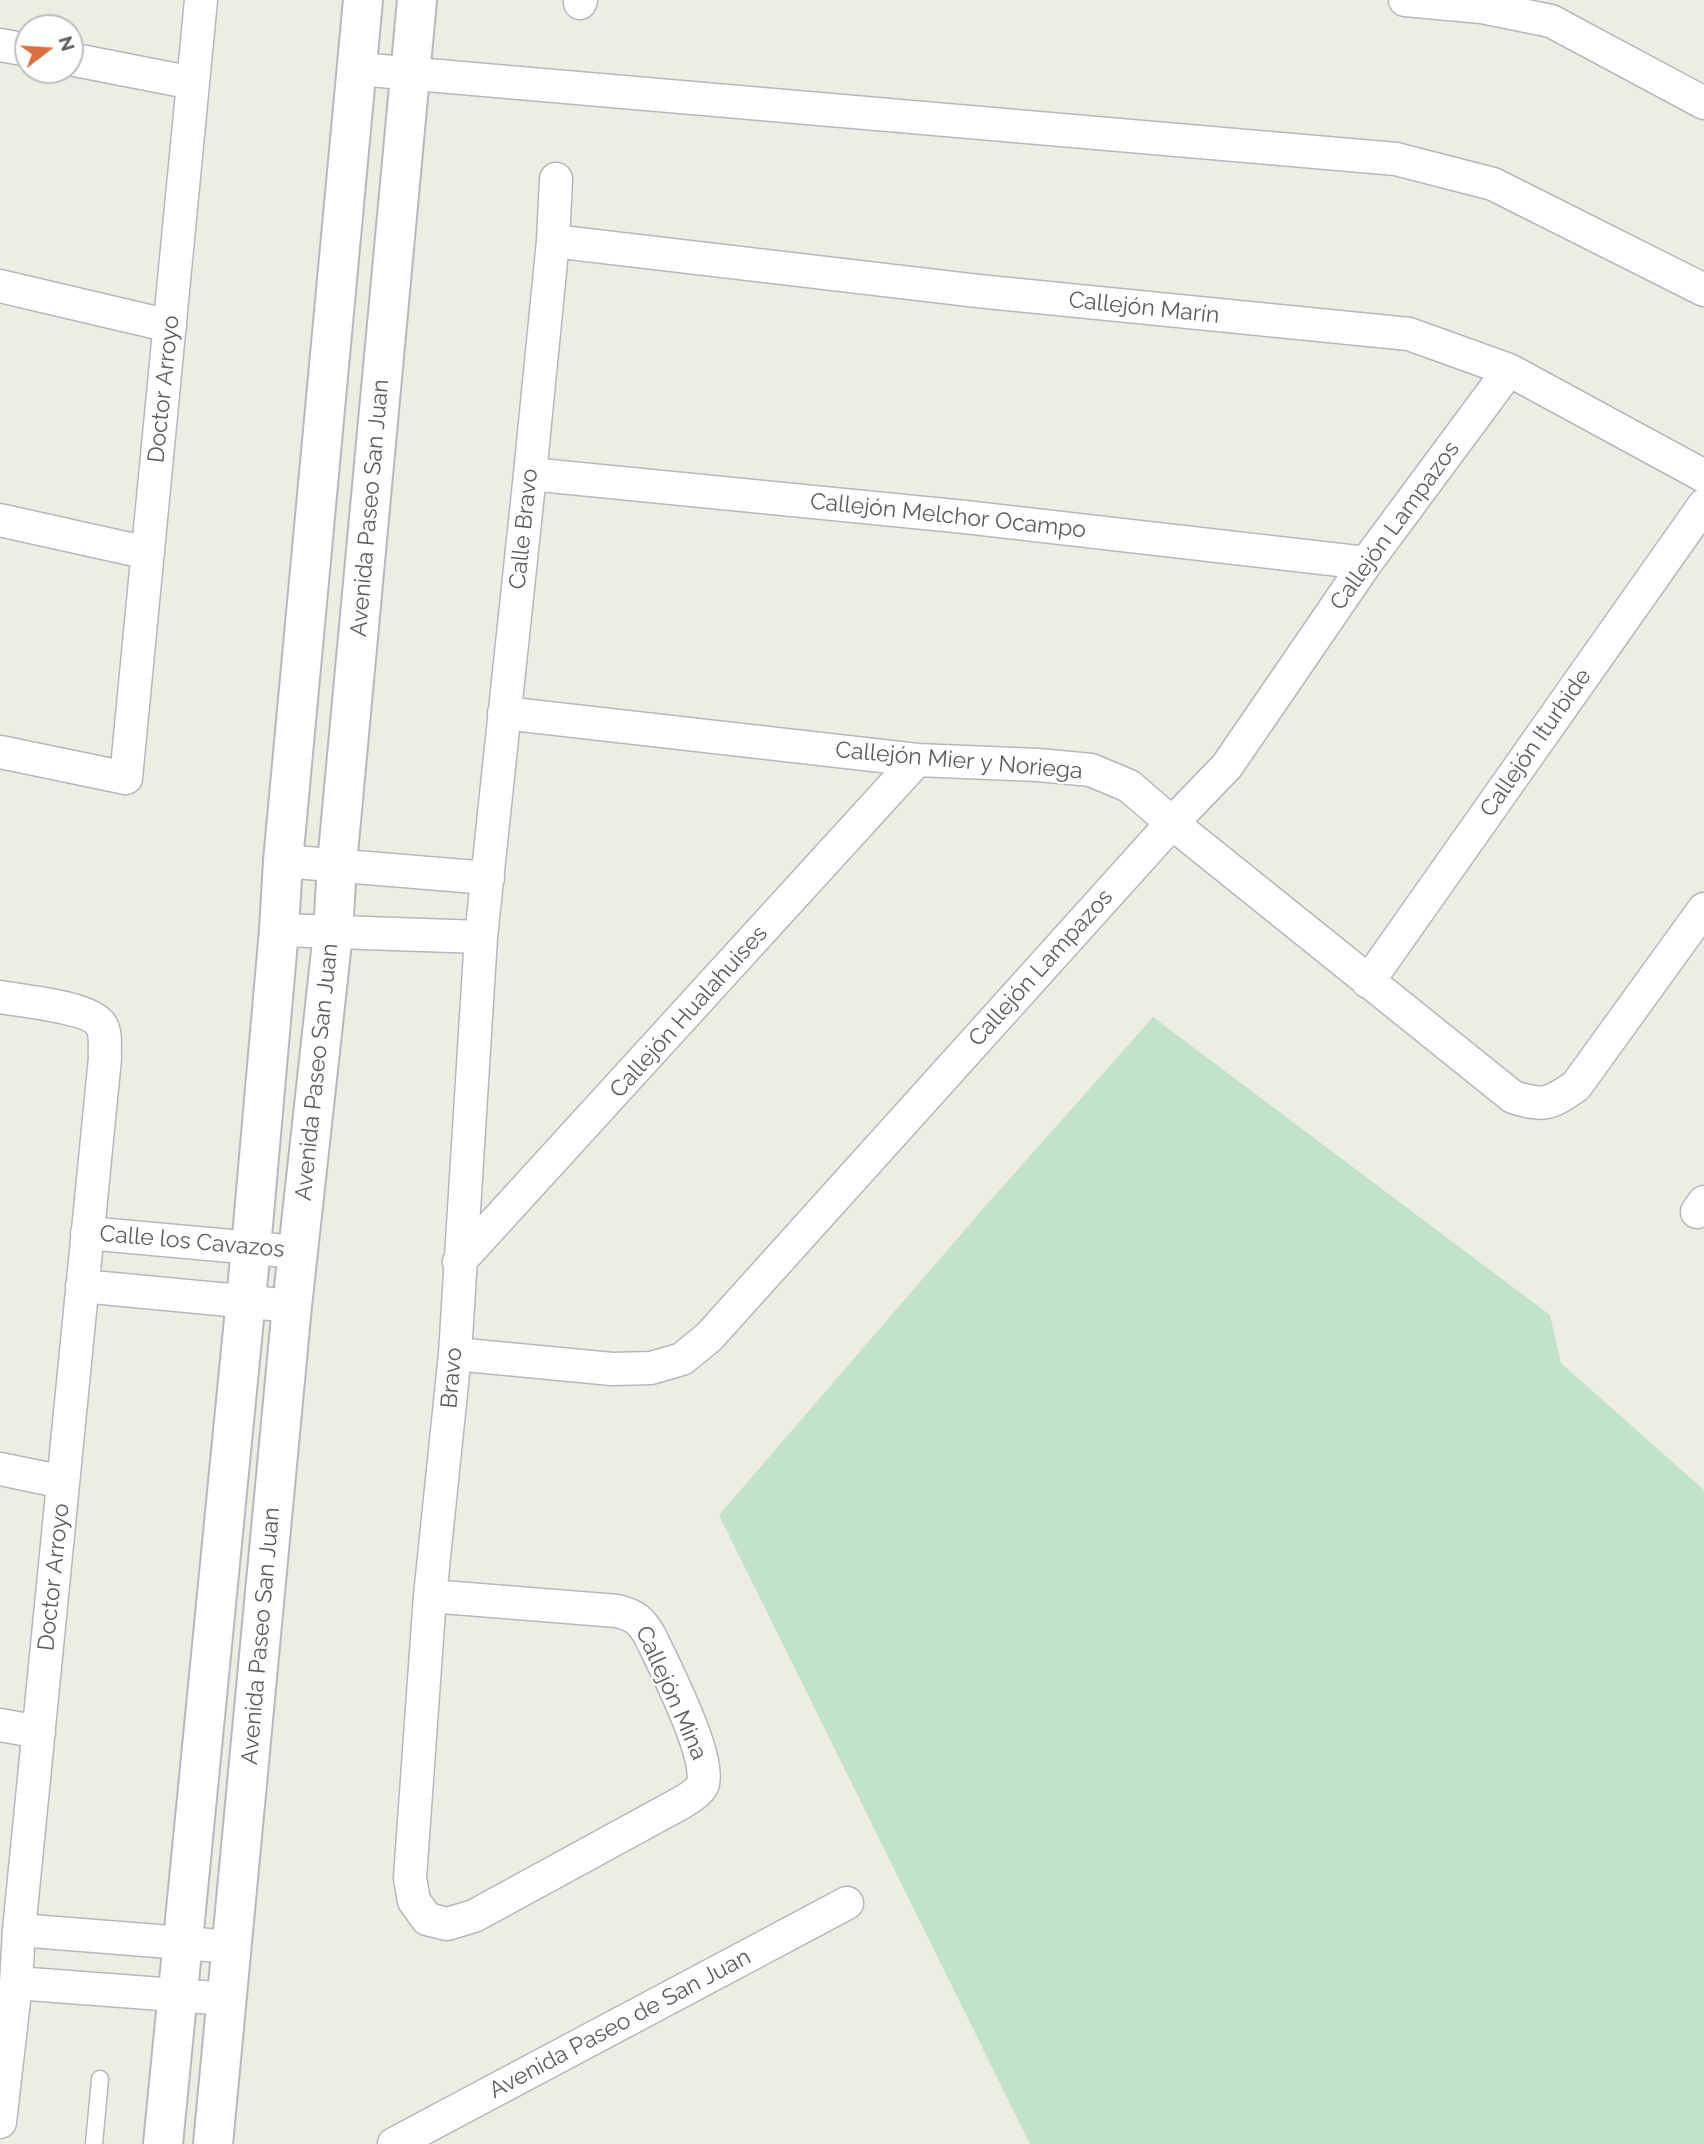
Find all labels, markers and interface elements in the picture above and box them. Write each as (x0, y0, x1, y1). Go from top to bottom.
north arrow (14, 14, 84, 84)
text: N (55, 33, 80, 54)
street label: Callejón Marín (1067, 286, 1221, 330)
street label: Doctor Arroyo (143, 314, 185, 464)
street label: Avenida Paseo San Juan (345, 378, 395, 638)
street label: Callejón Lampazos (1324, 436, 1466, 616)
street label: Calle Bravo (504, 467, 544, 591)
street label: Callejón Melchor Ocampo (809, 488, 1087, 544)
street label: Callejón Iturbide (1475, 664, 1597, 822)
street label: Callejón Mier y Noriega (834, 736, 1084, 786)
street label: Callejón Lampazos (963, 884, 1119, 1052)
street label: Callejón Hualahuises (604, 920, 774, 1104)
street label: Avenida Paseo San Juan (290, 942, 344, 1202)
street label: Calle los Cavazos (98, 1220, 286, 1264)
street label: Bravo (436, 1346, 468, 1410)
street label: Doctor Arroyo (33, 1502, 75, 1652)
street label: Avenida Paseo San Juan (236, 1506, 286, 1766)
street label: Callejón Mina (629, 1622, 713, 1764)
street label: Avenida Paseo de San Juan (485, 1943, 755, 2105)

